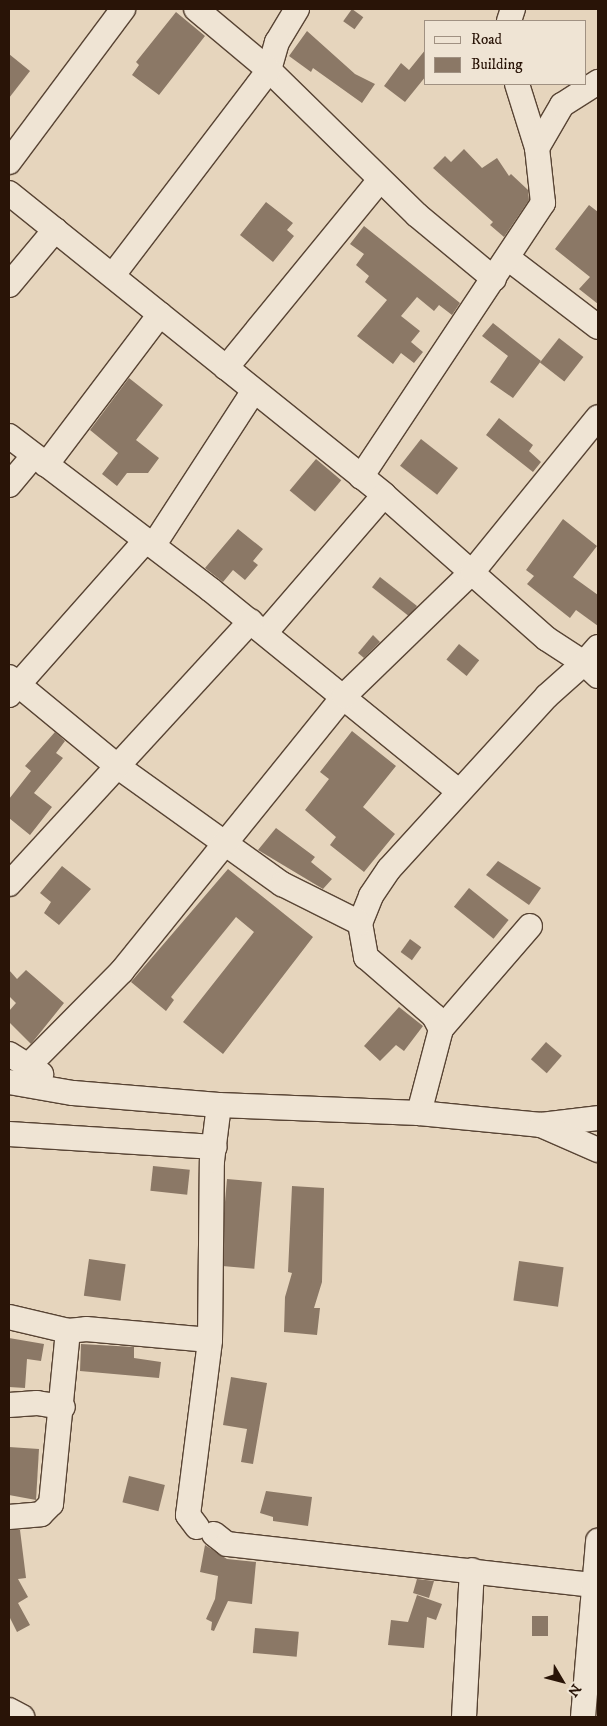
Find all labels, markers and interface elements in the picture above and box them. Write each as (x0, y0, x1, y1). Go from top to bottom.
legend (424, 20, 587, 85)
text: Road (471, 30, 502, 49)
text: Building (471, 55, 523, 74)
north arrow (537, 1656, 587, 1706)
text: N (563, 1680, 585, 1700)

